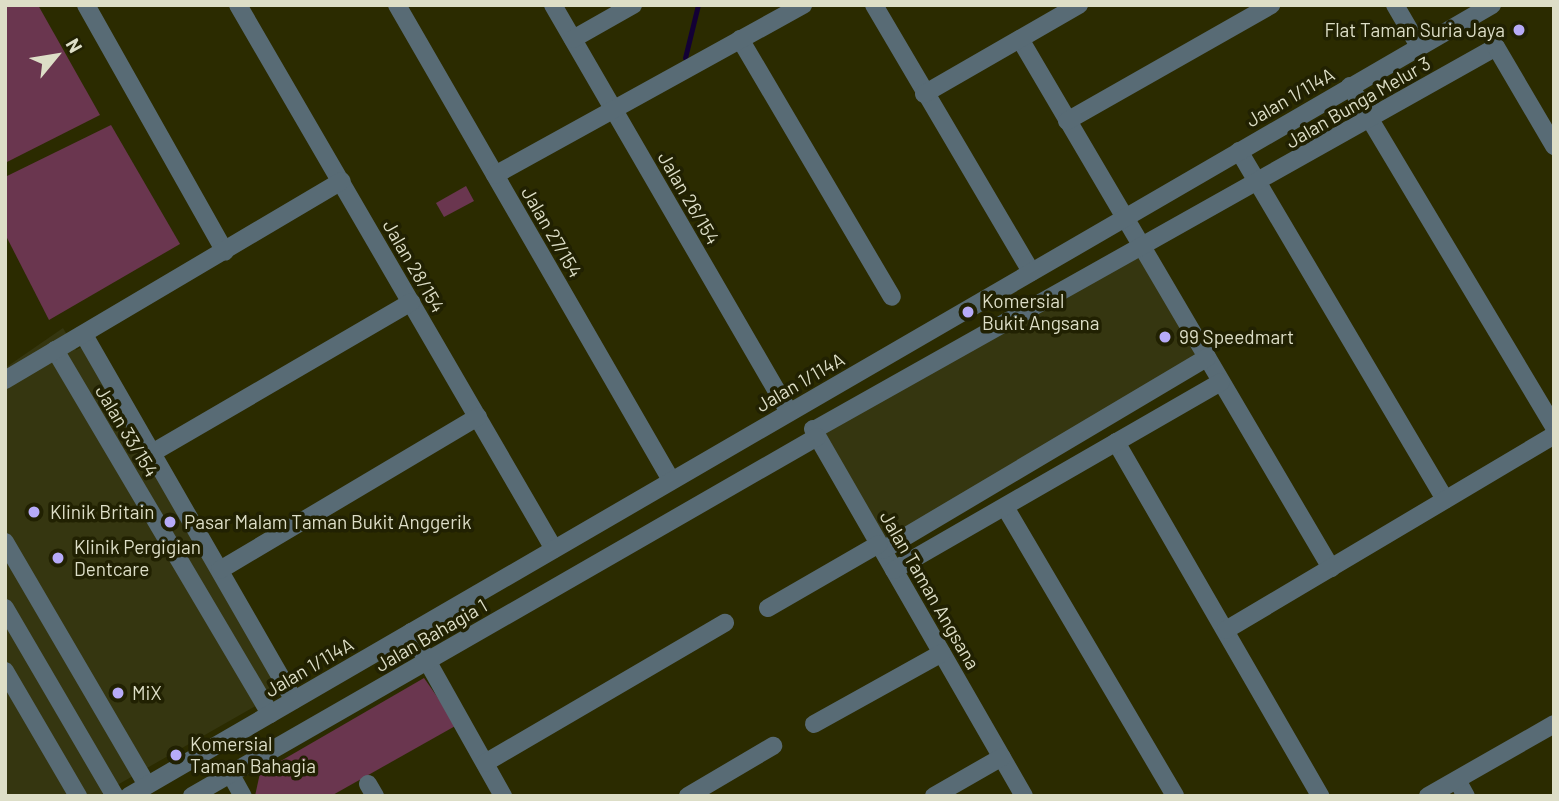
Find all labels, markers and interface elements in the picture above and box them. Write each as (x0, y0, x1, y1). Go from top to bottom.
place label: Flat Taman Suria Jaya (1324, 19, 1505, 41)
north arrow (21, 21, 91, 91)
marker: Flat Taman Suria Jaya (1511, 22, 1527, 38)
text: N (61, 34, 88, 56)
street label: Jalan Bunga Melur 3 (1282, 51, 1434, 153)
street label: Jalan 1/114A (1242, 63, 1338, 131)
street label: Jalan 26/154 (653, 148, 725, 248)
street label: Jalan 27/154 (517, 182, 587, 282)
street label: Jalan 28/154 (378, 216, 450, 316)
place label: Komersial Bukit Angsana (982, 290, 1100, 334)
marker: Komersial Bukit Angsana (960, 304, 976, 320)
place label: 99 Speedmart (1179, 326, 1294, 348)
marker: 99 Speedmart (1157, 329, 1173, 345)
street label: Jalan 1/114A (752, 348, 848, 416)
street label: Jalan 33/154 (91, 381, 163, 481)
place label: Klinik Britain (50, 501, 155, 523)
marker: Klinik Britain (24, 502, 44, 522)
street label: Jalan Taman Angsana (875, 507, 985, 673)
place label: Pasar Malam Taman Bukit Anggerik (184, 511, 471, 533)
marker: Pasar Malam Taman Bukit Anggerik (162, 514, 178, 530)
place label: Klinik Pergigian Dentcare (74, 536, 201, 580)
marker: Klinik Pergigian Dentcare (48, 548, 68, 568)
street label: Jalan Bahagia 1 (371, 594, 491, 676)
street label: Jalan 1/114A (261, 633, 357, 701)
place label: MiX (132, 682, 162, 704)
marker: MiX (110, 685, 126, 701)
place label: Komersial Taman Bahagia (190, 733, 316, 777)
marker: Komersial Taman Bahagia (168, 747, 184, 763)

